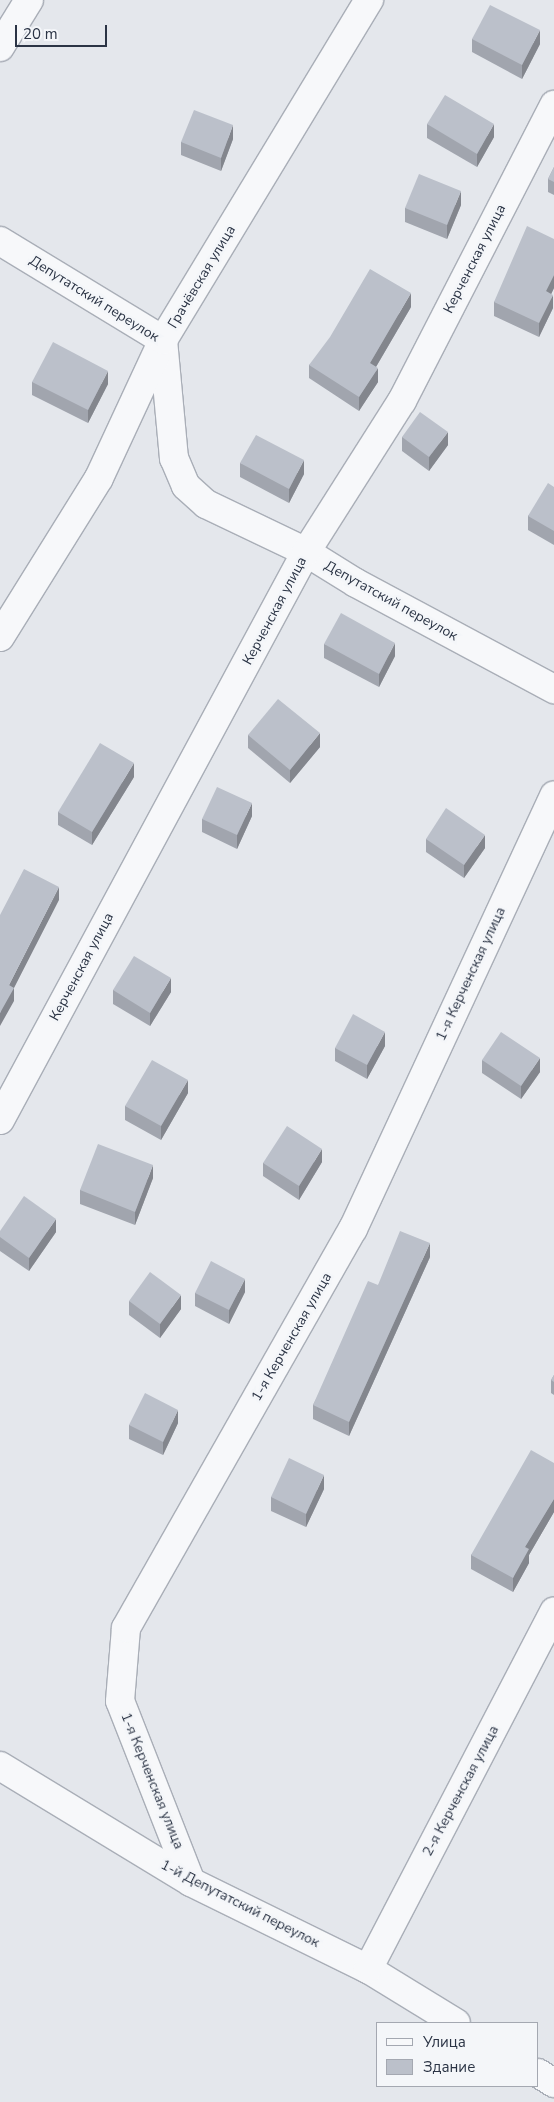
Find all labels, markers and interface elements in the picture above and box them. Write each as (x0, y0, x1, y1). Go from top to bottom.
scale bar (18, 15, 110, 47)
text: 20 m (23, 24, 58, 44)
street label: Керченская улица (440, 202, 510, 316)
street label: Грачёвская улица (165, 223, 239, 331)
street label: Депутатский переулок (26, 252, 162, 346)
street label: Керченская улица (239, 554, 311, 668)
street label: Депутатский переулок (321, 557, 461, 645)
street label: 1-я Керченская улица (433, 905, 509, 1043)
street label: Керченская улица (46, 910, 118, 1024)
street label: 1-я Керченская улица (248, 1270, 336, 1404)
street label: 1-я Керченская улица (117, 1710, 187, 1852)
street label: 2-я Керченская улица (419, 1723, 503, 1859)
street label: 1-й Депутатский переулок (158, 1857, 322, 1951)
legend (376, 2022, 539, 2087)
text: Улица (423, 2032, 466, 2052)
text: Здание (423, 2057, 475, 2077)

